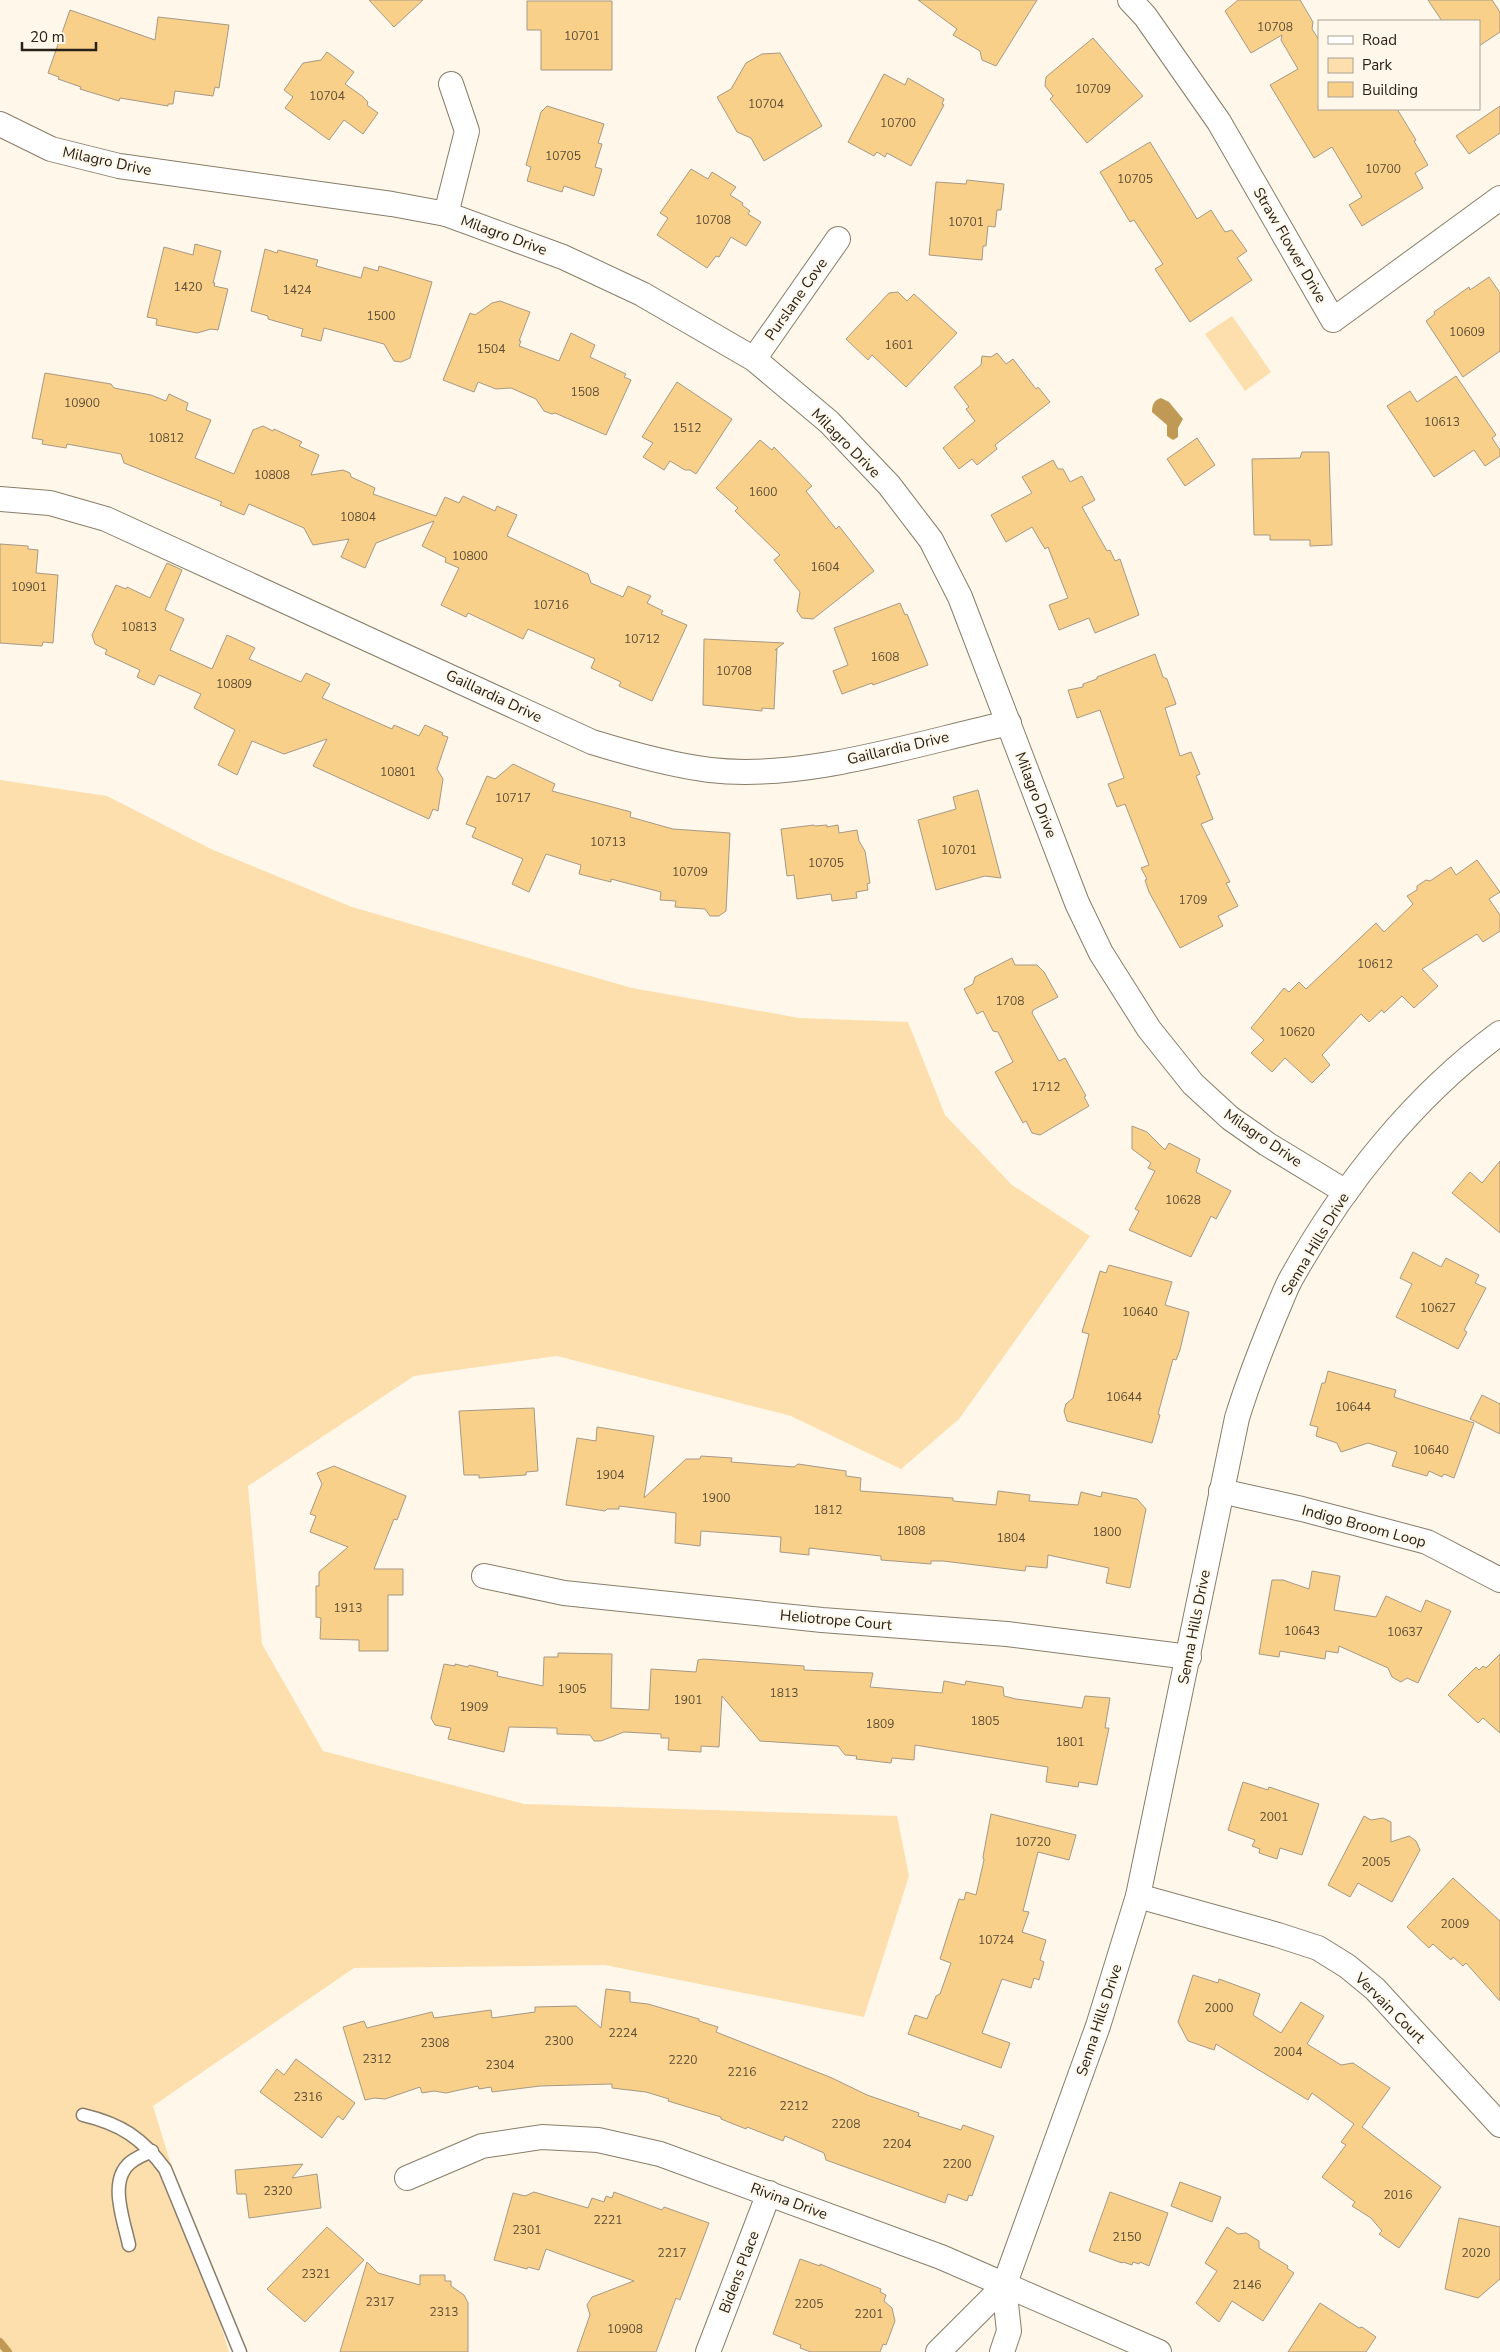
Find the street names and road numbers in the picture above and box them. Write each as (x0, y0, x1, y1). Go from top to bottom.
street label: Milagro Drive (61, 142, 153, 180)
street label: Straw Flower Drive (1249, 184, 1331, 306)
street label: Milagro Drive (458, 210, 550, 260)
street label: Purslane Cove (760, 254, 832, 344)
street label: Milagro Drive (807, 404, 885, 482)
street label: Gaillardia Drive (443, 665, 545, 727)
street label: Gaillardia Drive (845, 727, 951, 769)
street label: Milagro Drive (1010, 749, 1062, 841)
street label: Milagro Drive (1220, 1104, 1306, 1172)
street label: Senna Hills Drive (1276, 1189, 1354, 1299)
street label: Indigo Broom Loop (1300, 1500, 1429, 1552)
street label: Senna Hills Drive (1173, 1568, 1215, 1686)
street label: Heliotrope Court (779, 1605, 894, 1635)
street label: Senna Hills Drive (1072, 1962, 1126, 2078)
street label: Vervain Court (1350, 1968, 1430, 2048)
street label: Rivina Drive (748, 2178, 830, 2224)
street label: Bidens Place (714, 2228, 764, 2316)

